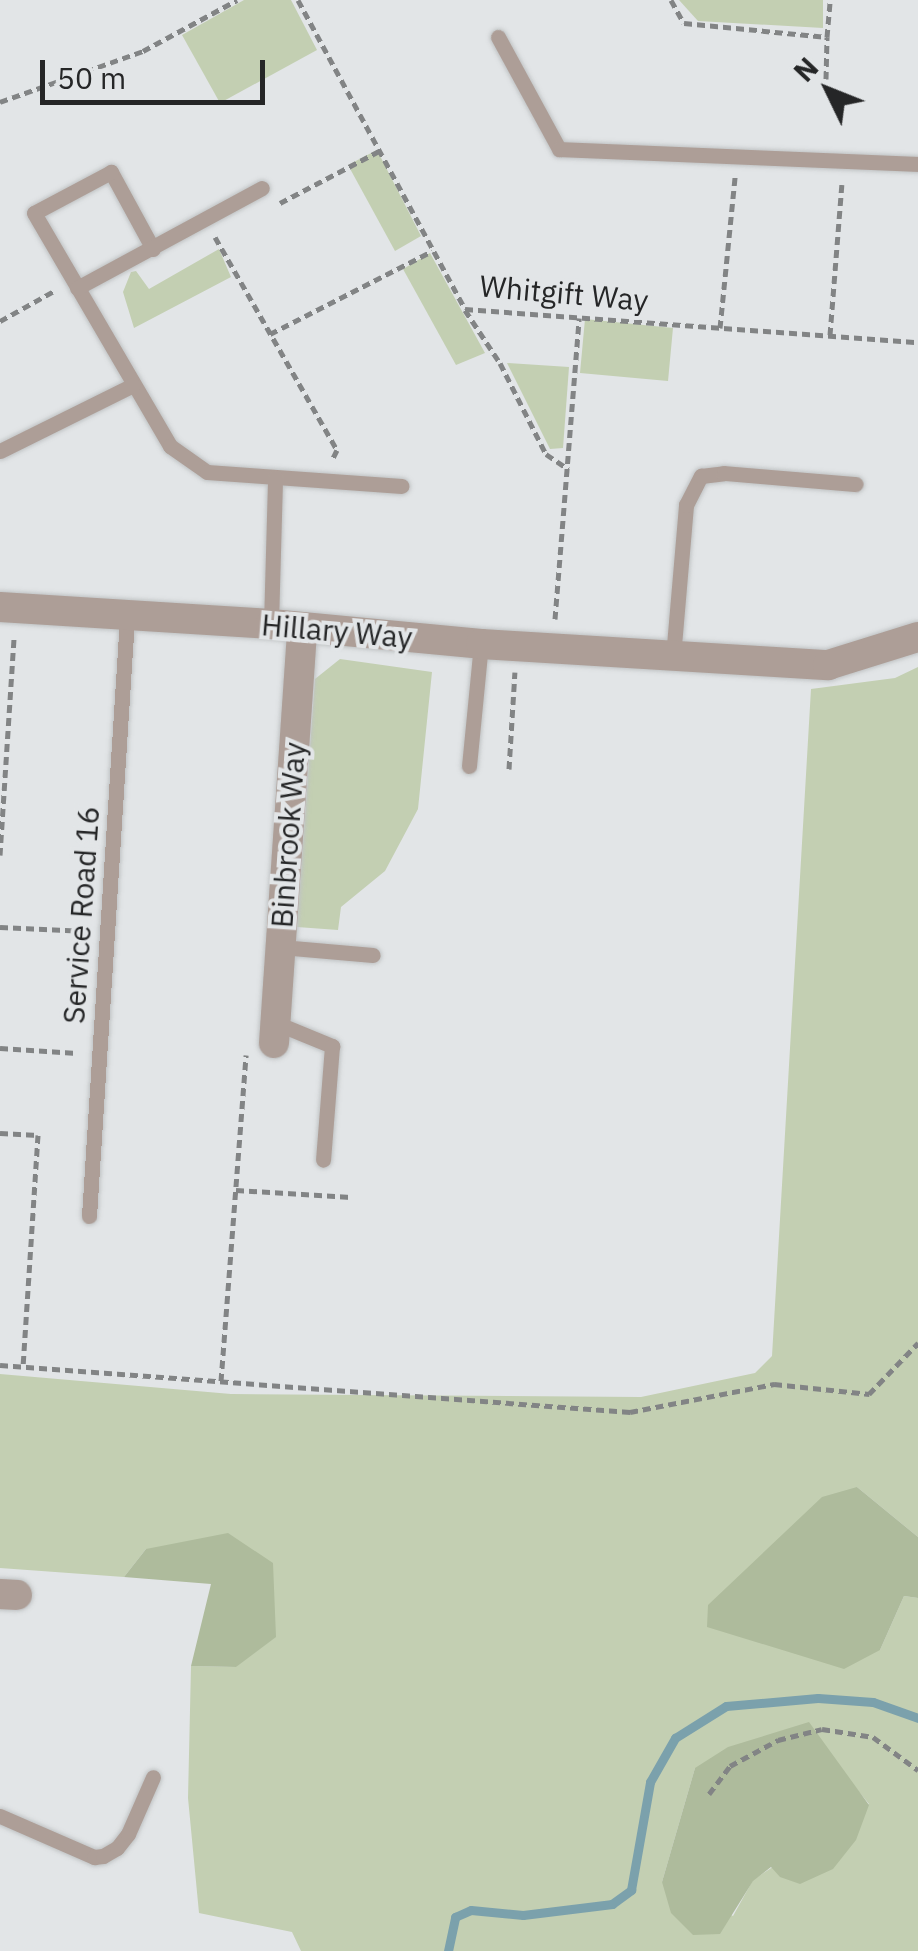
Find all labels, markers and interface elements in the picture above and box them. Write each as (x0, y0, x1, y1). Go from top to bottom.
scale bar (45, 40, 270, 102)
north arrow (778, 40, 878, 140)
text: N (785, 49, 826, 89)
text: 50 m (57, 58, 126, 97)
street label: Whitgift Way (478, 268, 650, 318)
street label: Hillary Way (260, 606, 414, 656)
street label: Binbrook Way (264, 741, 312, 929)
street label: Service Road 16 (55, 805, 107, 1025)

